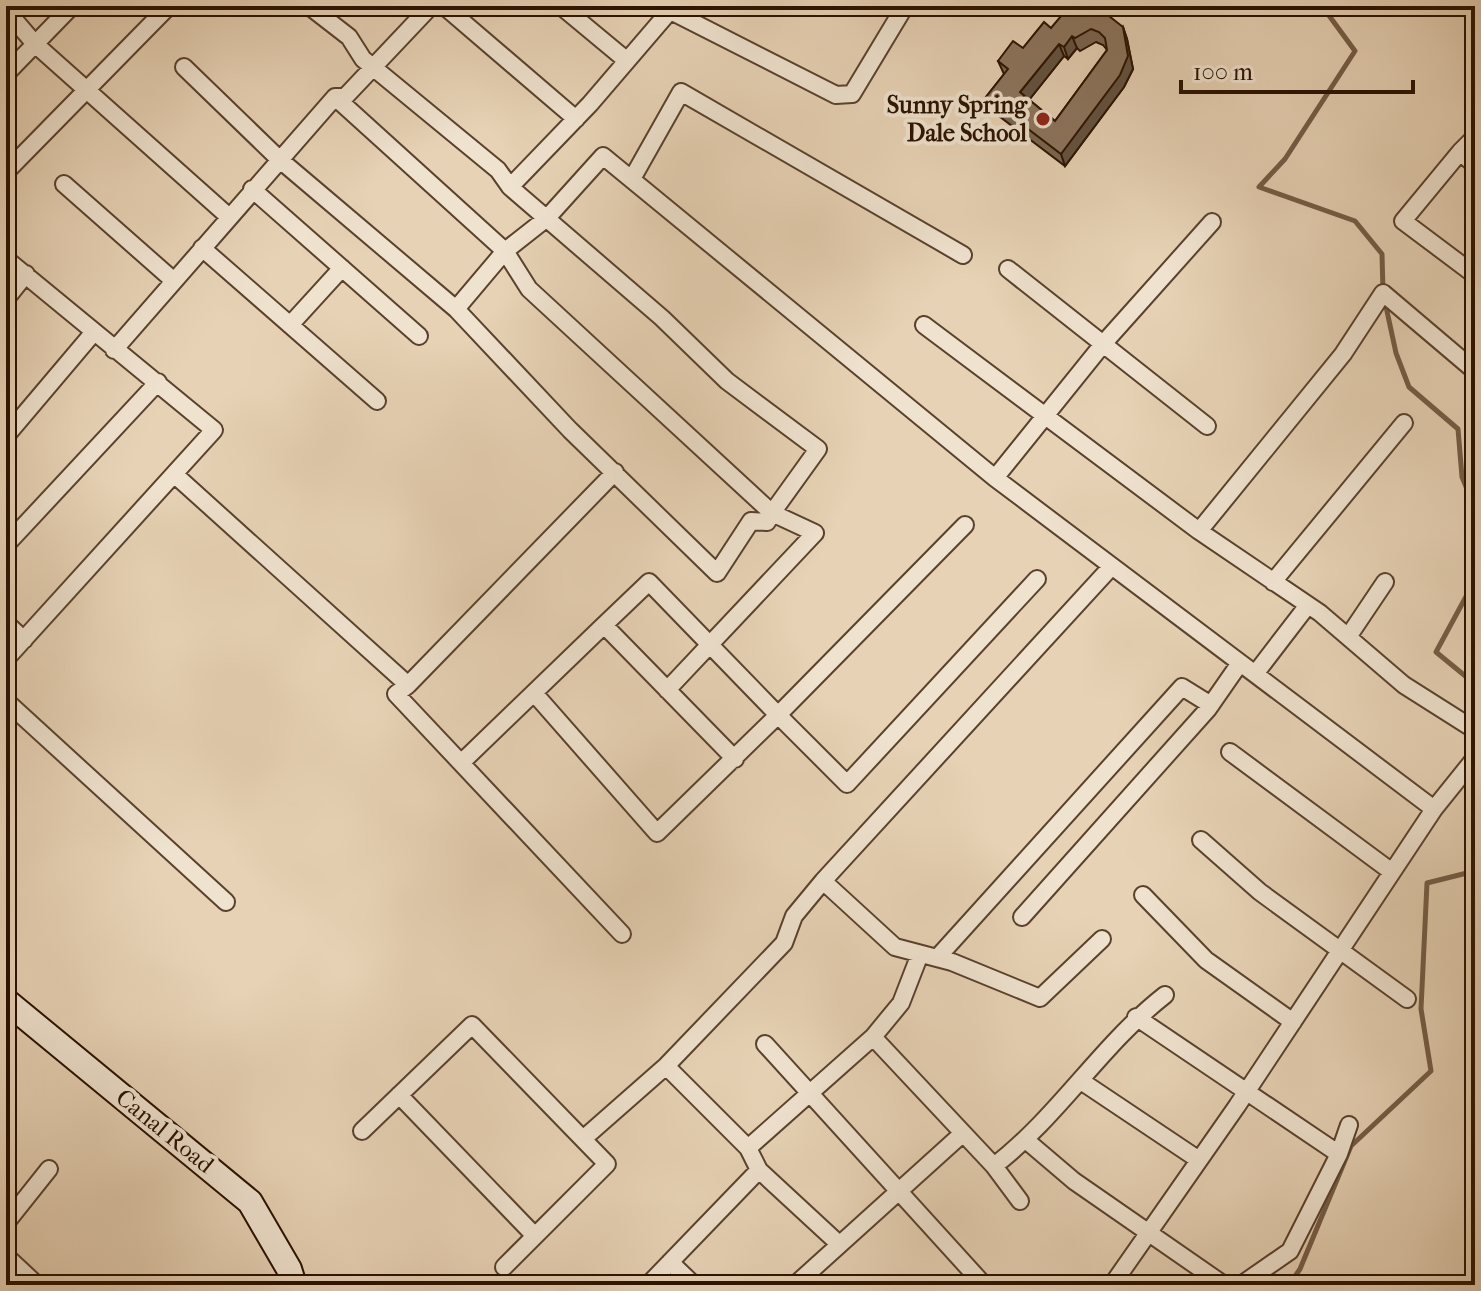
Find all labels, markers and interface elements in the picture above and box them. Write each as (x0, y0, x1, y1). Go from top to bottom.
scale bar (1181, 44, 1413, 94)
text: 100 m (1193, 58, 1253, 86)
place label: Sunny Spring Dale School (887, 91, 1028, 147)
marker: Sunny Spring Dale School (1034, 110, 1052, 128)
street label: Canal Road (111, 1083, 220, 1179)

